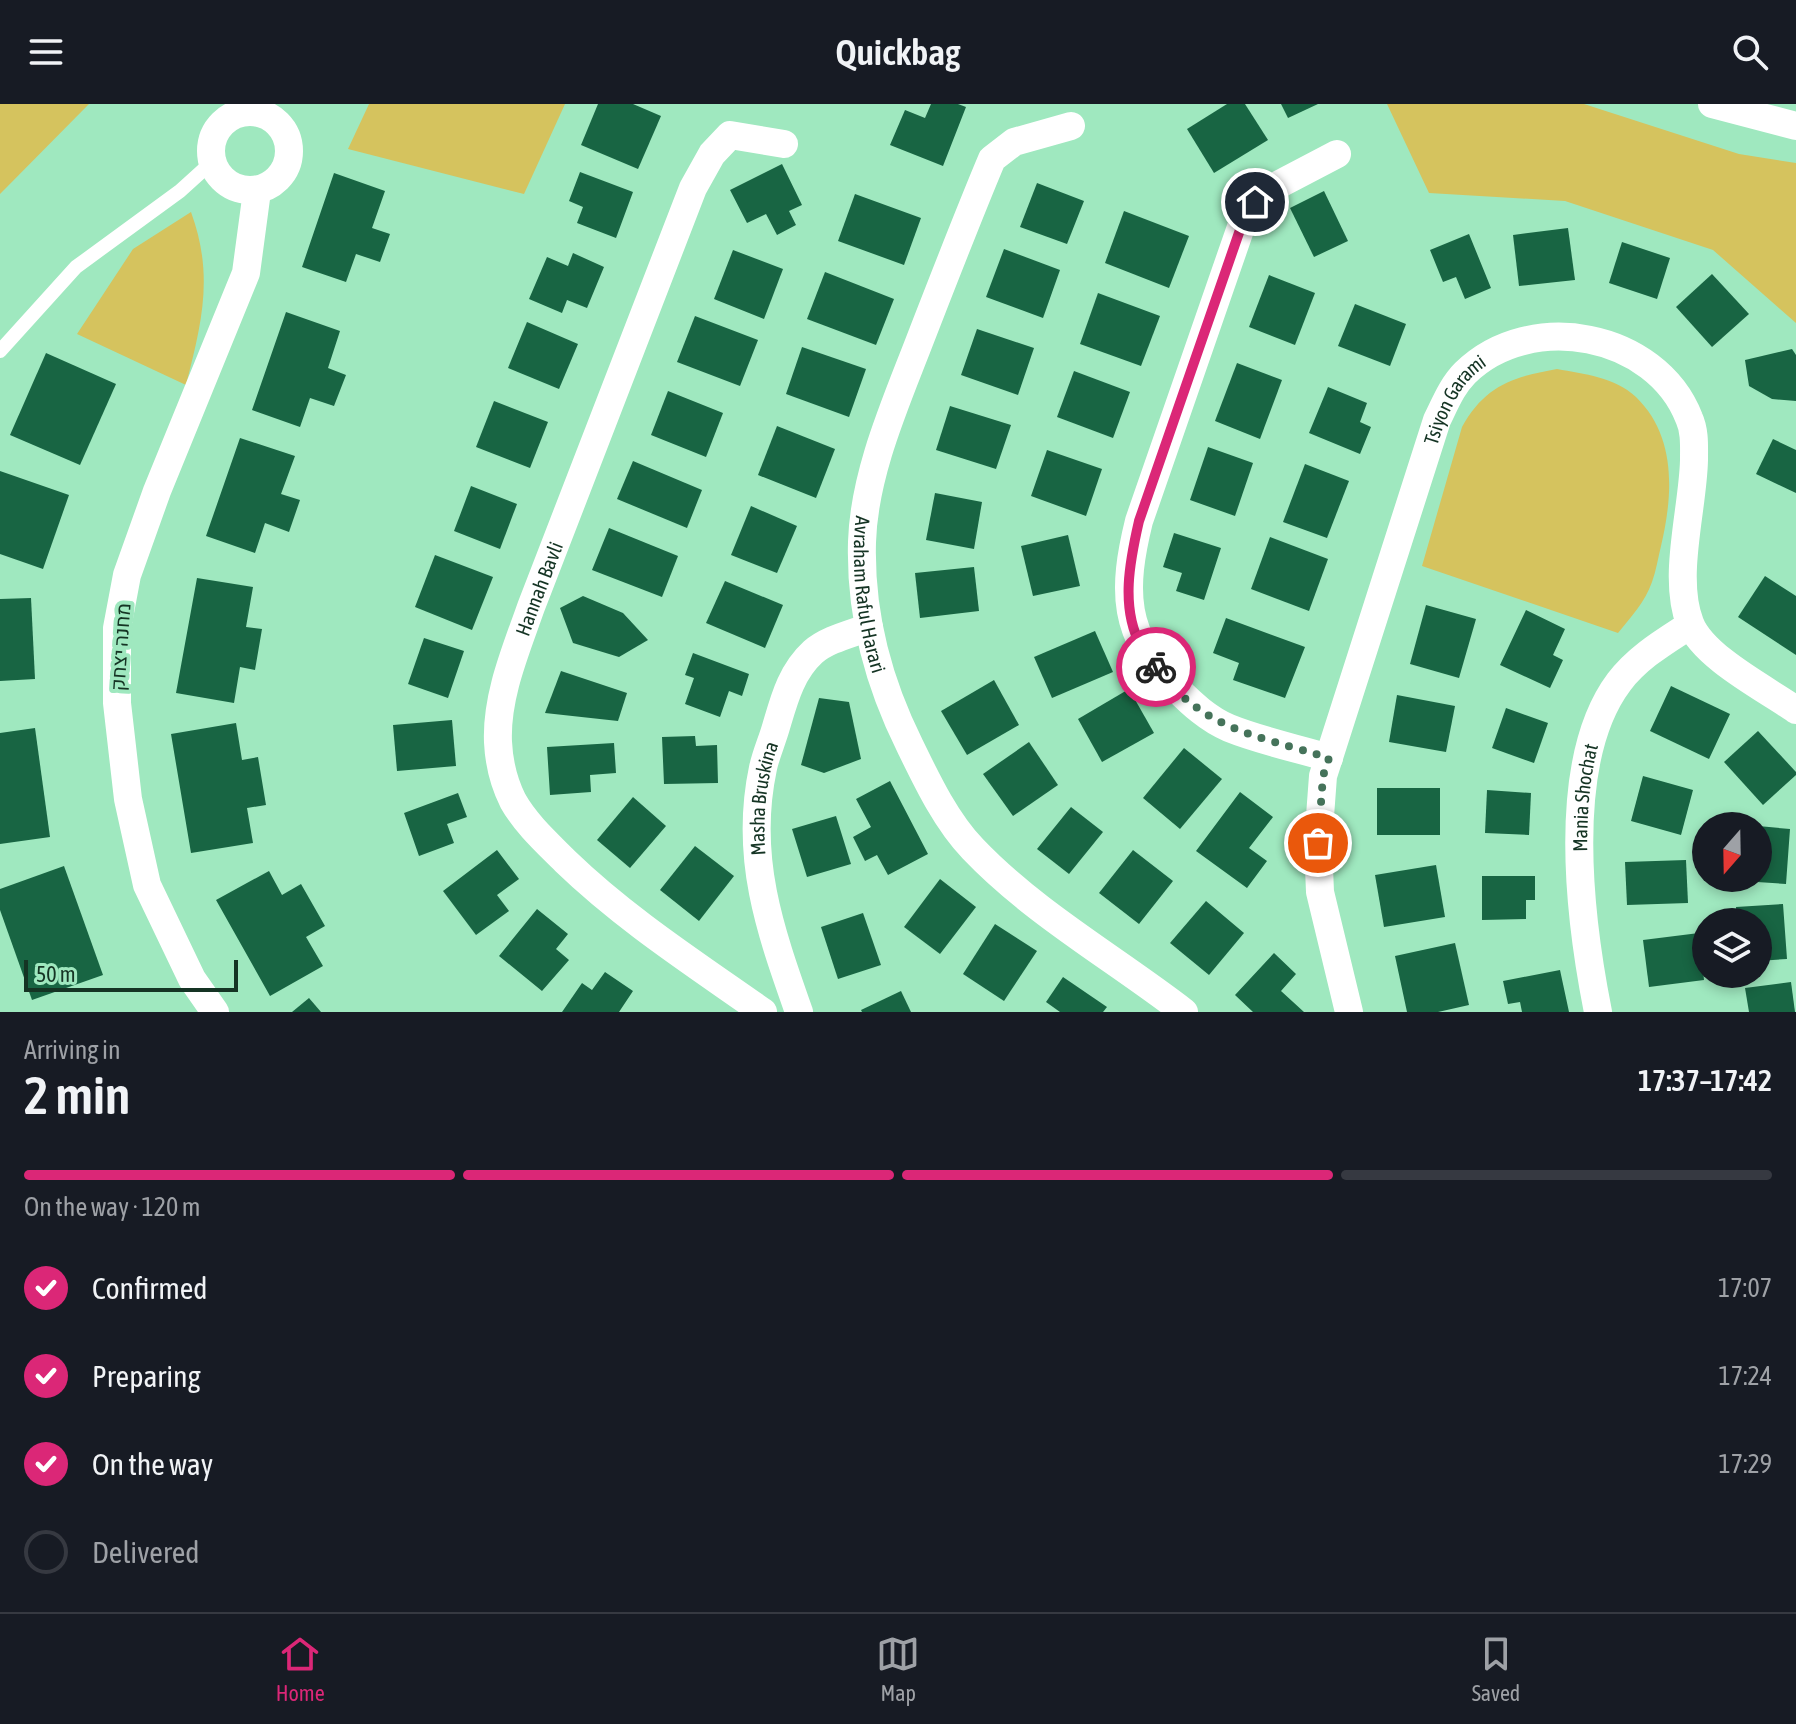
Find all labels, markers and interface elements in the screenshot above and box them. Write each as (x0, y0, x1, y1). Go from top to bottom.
icon: menu (24, 30, 68, 74)
icon: search (1728, 30, 1772, 74)
text: Quickbag (835, 31, 961, 73)
pin (1221, 168, 1289, 236)
icon: home (1233, 180, 1277, 224)
street label: Tsiyon Garami (1418, 349, 1489, 447)
street label: Avraham Raful Harari (850, 515, 891, 675)
street label: Hannah Bavli (510, 538, 567, 639)
street label: מחנה יצחק (105, 602, 135, 692)
courier (1116, 627, 1196, 707)
icon: bike (1134, 645, 1178, 689)
street label: Masha Bruskina (745, 738, 782, 856)
street label: Mania Shochat (1568, 741, 1602, 852)
pin (1284, 809, 1352, 877)
north arrow (1692, 812, 1772, 892)
map controls (1692, 812, 1772, 988)
icon: bag (1296, 821, 1340, 865)
button: layers (1692, 908, 1772, 988)
scale bar (24, 956, 238, 992)
text: 50 m (36, 961, 76, 987)
text: Arriving in (24, 1035, 121, 1065)
text: 17:37–17:42 (1638, 1063, 1772, 1097)
text: 2 min (24, 1065, 130, 1125)
text: On the way · 120 m (24, 1192, 201, 1222)
icon: check (24, 1266, 68, 1310)
text: Confirmed (92, 1271, 207, 1305)
text: 17:07 (1718, 1273, 1772, 1303)
icon: check (24, 1354, 68, 1398)
text: Preparing (92, 1359, 201, 1393)
text: 17:24 (1718, 1361, 1772, 1391)
icon: check (24, 1442, 68, 1486)
text: On the way (92, 1447, 213, 1481)
text: 17:29 (1718, 1449, 1772, 1479)
text: Delivered (92, 1535, 200, 1569)
tab: Home (276, 1632, 325, 1706)
tab: Map (876, 1632, 920, 1706)
tab: Saved (1472, 1632, 1520, 1706)

